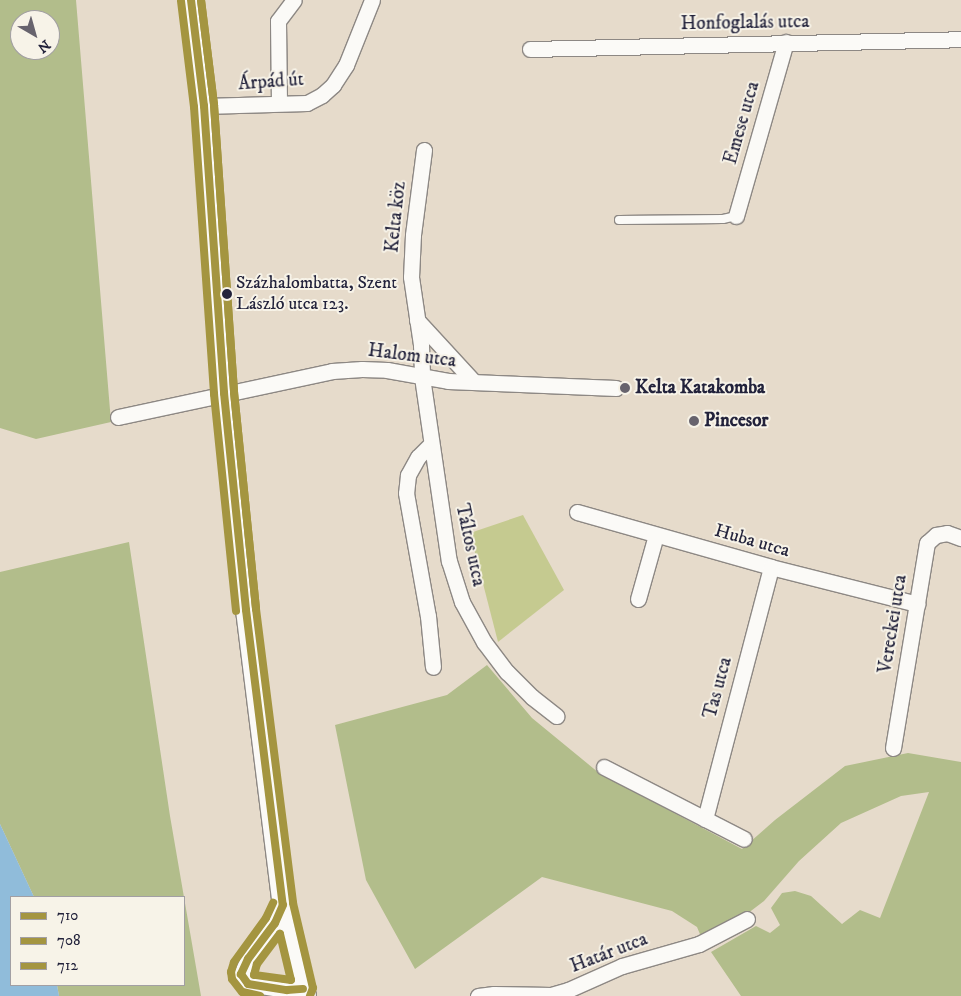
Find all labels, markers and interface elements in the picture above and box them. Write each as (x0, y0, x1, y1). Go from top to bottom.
north arrow (10, 10, 60, 60)
street label: Honfoglalás utca (680, 10, 810, 36)
text: N (34, 35, 54, 57)
street label: Árpád út (237, 68, 305, 96)
street label: Emese utca (719, 79, 765, 167)
street label: Kelta köz (381, 180, 411, 254)
place label: Százhalombatta, Szent László utca 123. (236, 273, 397, 316)
marker: Százhalombatta, Szent László utca 123. (222, 289, 232, 299)
street label: Halom utca (367, 339, 457, 373)
place label: Kelta Katakomba (635, 377, 765, 399)
marker: Kelta Katakomba (619, 382, 631, 394)
place label: Pincesor (704, 410, 768, 432)
marker: Pincesor (688, 415, 700, 427)
street label: Táltos utca (450, 502, 490, 588)
street label: Huba utca (712, 519, 792, 563)
street label: Vereckei utca (874, 573, 912, 675)
street label: Tas utca (699, 655, 737, 721)
legend (10, 896, 185, 986)
text: 710 (57, 906, 78, 925)
street label: Határ utca (567, 928, 651, 978)
text: 708 (57, 931, 80, 950)
text: 712 (57, 956, 78, 975)

